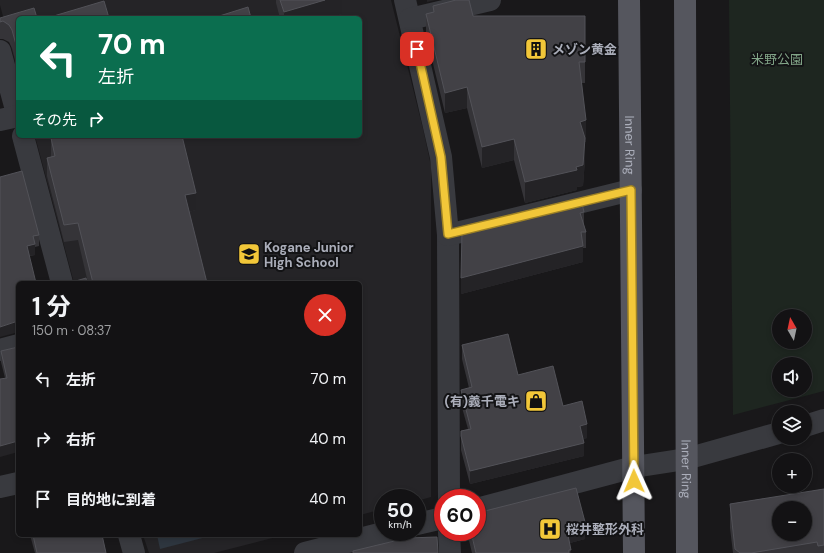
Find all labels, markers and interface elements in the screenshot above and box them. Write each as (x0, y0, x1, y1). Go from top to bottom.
text: 70 m (98, 26, 166, 63)
icon: left (32, 32, 84, 84)
pin (400, 32, 434, 66)
building icon: メゾン黄金 (523, 36, 549, 62)
icon: arrive (406, 38, 428, 60)
place label: メゾン黄金 (552, 41, 617, 58)
park label: 米野公園 (751, 51, 803, 68)
text: 左折 (98, 65, 134, 89)
icon: right (85, 108, 107, 130)
text: その先 (32, 110, 77, 130)
street label: Inner Ring (622, 115, 639, 175)
place label: Kogane Junior High School (264, 239, 354, 271)
school or university icon: Kogane Junior High School (236, 241, 262, 267)
text: 1 分 (32, 291, 70, 322)
button: close (304, 294, 346, 336)
north arrow (772, 309, 812, 349)
map controls (772, 309, 812, 541)
text: 150 m · 08:37 (32, 322, 111, 339)
button: sound (772, 357, 812, 397)
icon: left (32, 368, 54, 390)
text: 70 m (311, 369, 346, 389)
text: 左折 (66, 370, 96, 390)
shop icon: (有)義千電キ (523, 388, 549, 414)
place label: (有)義千電キ (444, 393, 520, 410)
button: layers (772, 405, 812, 445)
icon: right (32, 428, 54, 450)
text: 40 m (309, 429, 346, 449)
text: 右折 (66, 430, 96, 450)
street label: Inner Ring (678, 439, 695, 499)
button: + (772, 453, 812, 493)
position arrow (613, 460, 655, 502)
icon: arrive (32, 488, 54, 510)
text: 40 m (309, 489, 346, 509)
speed limit sign: 60 (434, 489, 486, 541)
text: 目的地に到着 (66, 490, 156, 510)
text: 50 (387, 497, 413, 523)
button: − (772, 501, 812, 541)
hospital icon: 桜井整形外科 (537, 516, 563, 542)
text: km/h (388, 518, 412, 531)
place label: 桜井整形外科 (566, 521, 644, 538)

